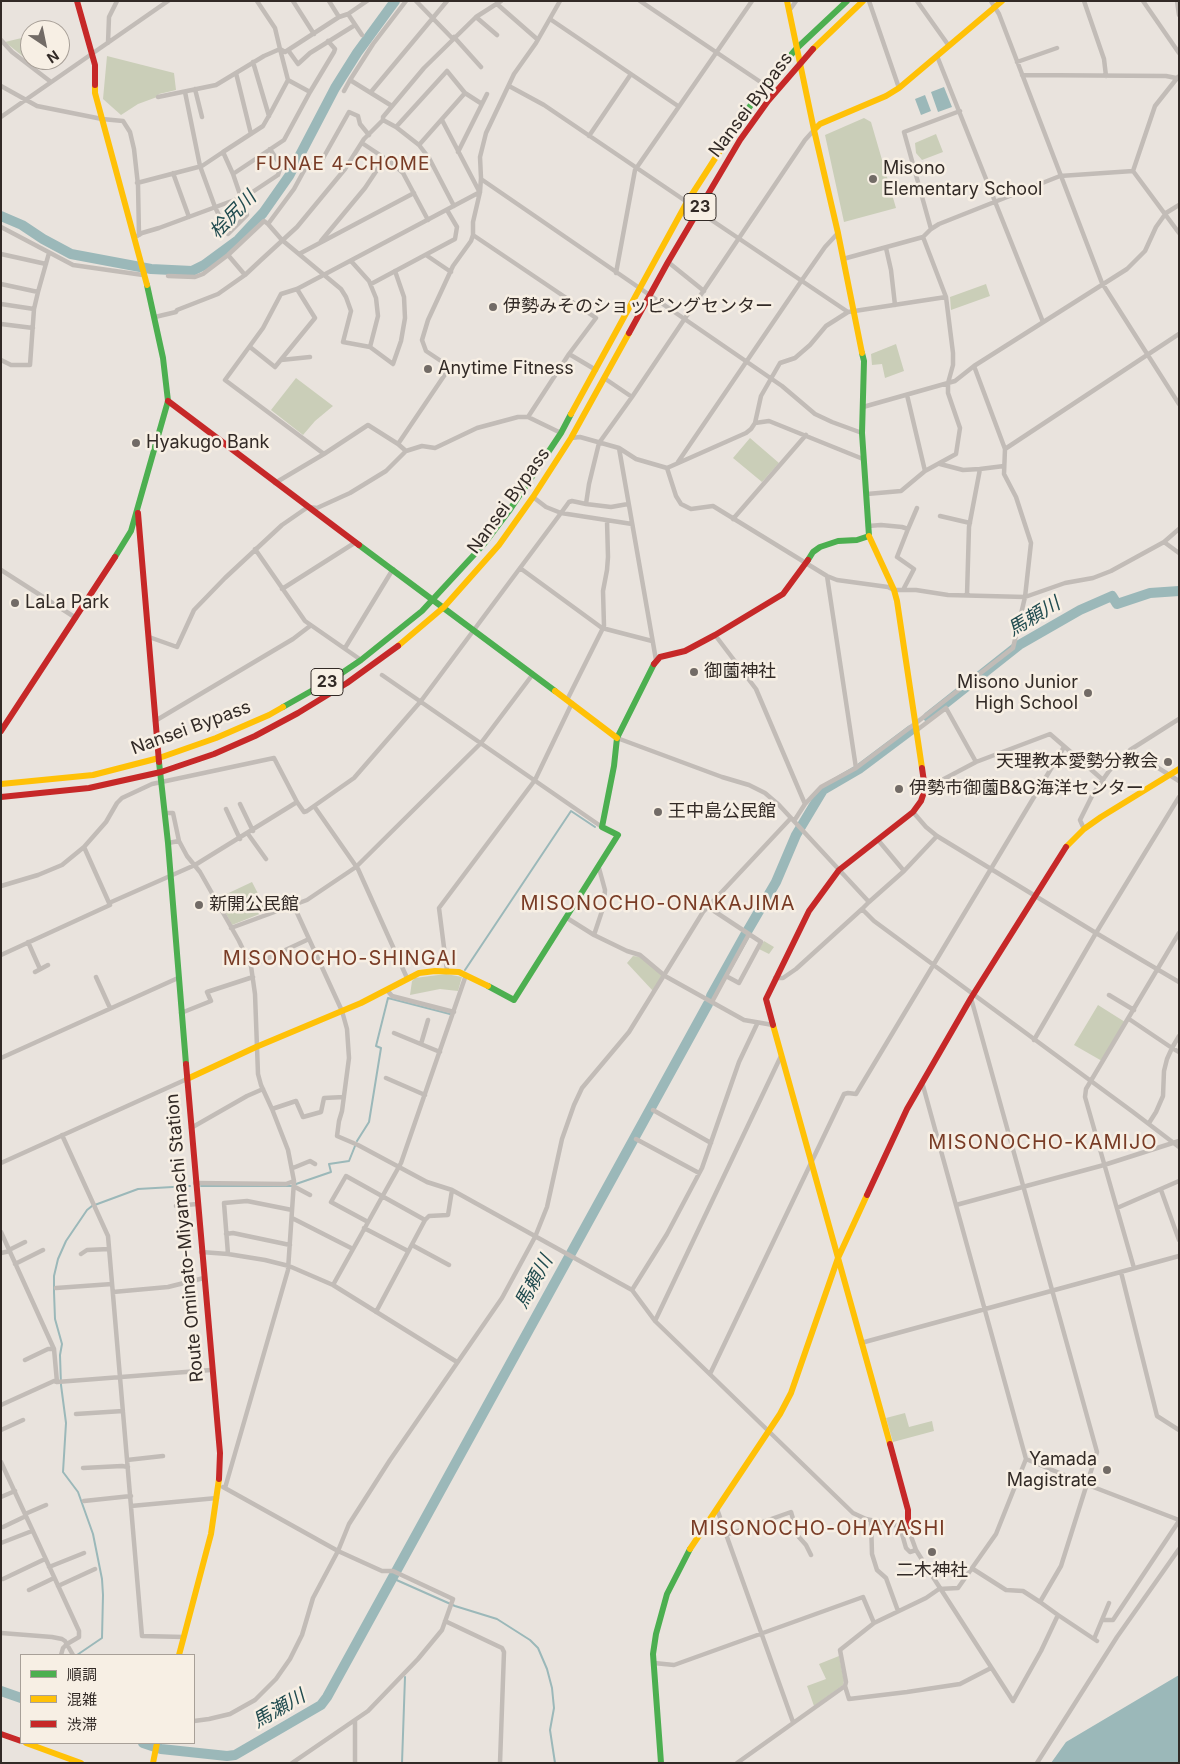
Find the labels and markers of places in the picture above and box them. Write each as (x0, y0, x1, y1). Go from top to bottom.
place label: Misono Elementary School (883, 158, 1042, 200)
marker: Misono Elementary School (867, 173, 879, 185)
place label: 伊勢みそのショッピングセンター (503, 296, 773, 318)
marker: 伊勢みそのショッピングセンター (487, 301, 499, 313)
place label: Anytime Fitness (438, 358, 574, 380)
marker: Anytime Fitness (422, 363, 434, 375)
place label: Hyakugo Bank (146, 432, 269, 454)
marker: Hyakugo Bank (130, 437, 142, 449)
place label: LaLa Park (25, 592, 109, 614)
marker: LaLa Park (9, 597, 21, 609)
place label: 御薗神社 (704, 661, 776, 683)
marker: 御薗神社 (688, 666, 700, 678)
place label: Misono Junior High School (957, 672, 1078, 714)
marker: Misono Junior High School (1082, 687, 1094, 699)
place label: 天理教本愛勢分教会 (996, 751, 1158, 773)
marker: 天理教本愛勢分教会 (1162, 756, 1174, 768)
place label: 伊勢市御薗B&G海洋センター (909, 778, 1144, 800)
marker: 伊勢市御薗B&G海洋センター (893, 783, 905, 795)
place label: 王中島公民館 (668, 801, 776, 823)
marker: 王中島公民館 (652, 806, 664, 818)
place label: 新開公民館 (209, 894, 299, 916)
marker: 新開公民館 (193, 899, 205, 911)
place label: Yamada Magistrate (1007, 1449, 1097, 1492)
marker: Yamada Magistrate (1101, 1464, 1113, 1476)
marker: 二木神社 (926, 1546, 938, 1558)
place label: 二木神社 (896, 1560, 968, 1582)

